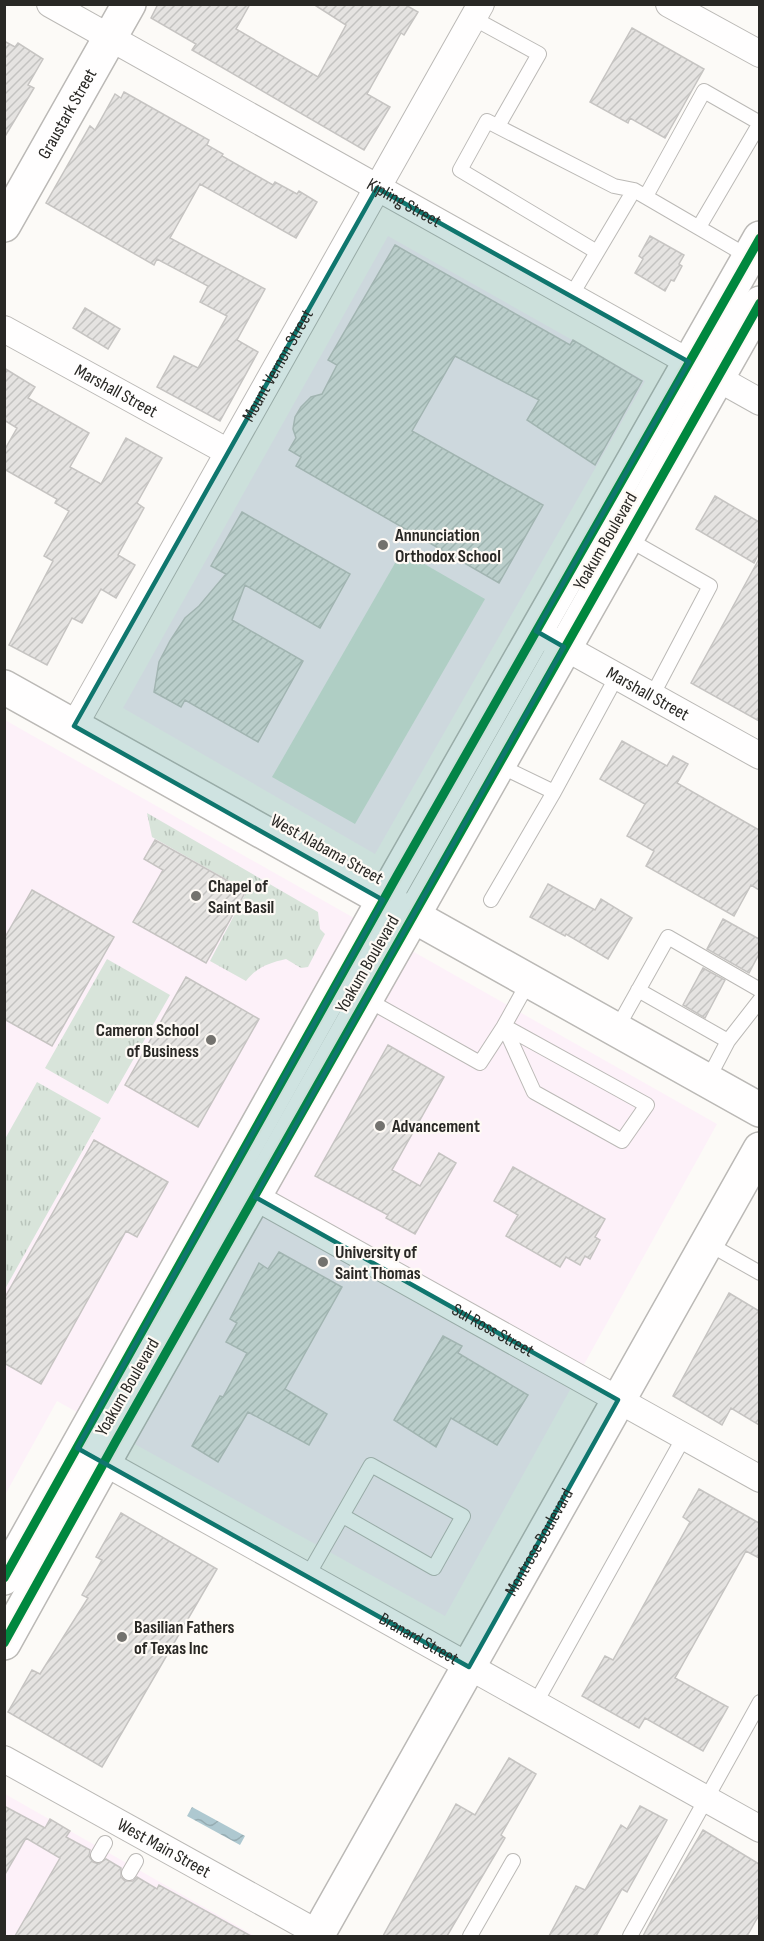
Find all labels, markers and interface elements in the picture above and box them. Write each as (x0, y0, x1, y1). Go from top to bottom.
street label: Graustark Street (34, 65, 101, 163)
street label: Kipling Street (363, 174, 445, 232)
street label: Mount Vernon Street (238, 305, 318, 426)
street label: Marshall Street (71, 360, 161, 422)
street label: Yoakum Boulevard (569, 489, 642, 594)
place label: Annunciation Orthodox School (394, 525, 501, 567)
marker: Annunciation Orthodox School (376, 538, 390, 552)
street label: Marshall Street (603, 663, 693, 726)
street label: West Alabama Street (267, 810, 387, 889)
place label: Chapel of Saint Basil (208, 876, 274, 918)
marker: Chapel of Saint Basil (189, 889, 203, 903)
street label: Yoakum Boulevard (331, 912, 404, 1017)
place label: Cameron School of Business (96, 1020, 199, 1062)
marker: Cameron School of Business (204, 1033, 218, 1047)
place label: Advancement (391, 1116, 480, 1137)
marker: Advancement (373, 1119, 387, 1133)
place label: University of Saint Thomas (335, 1242, 421, 1284)
marker: University of Saint Thomas (316, 1255, 330, 1269)
street label: Sul Ross Street (448, 1299, 538, 1362)
street label: Yoakum Boulevard (91, 1335, 164, 1440)
street label: Montrose Boulevard (501, 1485, 578, 1600)
street label: Branard Street (375, 1608, 463, 1670)
place label: Basilian Fathers of Texas Inc (134, 1617, 235, 1659)
marker: Basilian Fathers of Texas Inc (115, 1630, 129, 1644)
street label: West Main Street (114, 1814, 214, 1883)

